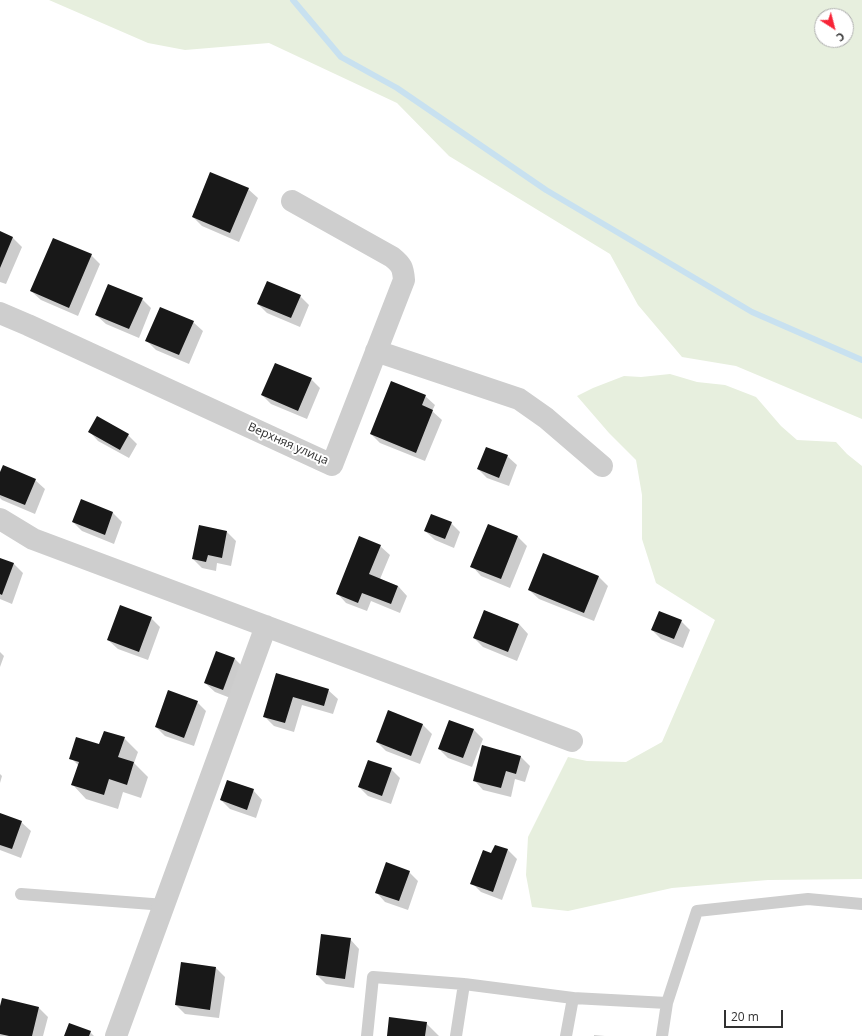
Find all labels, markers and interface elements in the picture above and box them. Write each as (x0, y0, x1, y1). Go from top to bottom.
north arrow (814, 8, 854, 48)
text: С (834, 29, 848, 45)
street label: Верхняя улица (245, 420, 331, 468)
scale bar (726, 1002, 785, 1028)
text: 20 m (731, 1008, 759, 1025)

